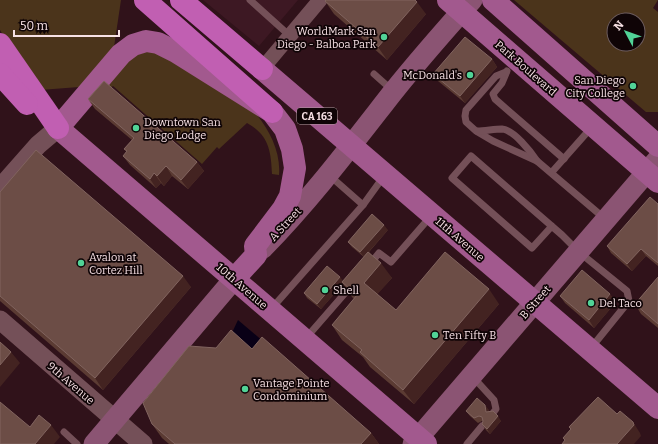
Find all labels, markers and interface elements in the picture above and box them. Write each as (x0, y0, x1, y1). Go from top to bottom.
scale bar (14, 12, 119, 38)
north arrow (606, 12, 646, 52)
text: N (611, 18, 627, 33)
text: 50 m (20, 19, 49, 33)
place label: WorldMark San Diego - Balboa Park (277, 25, 377, 51)
marker: WorldMark San Diego - Balboa Park (379, 32, 389, 42)
street label: Park Boulevard (492, 38, 559, 99)
place label: McDonald's (403, 69, 462, 82)
marker: McDonald's (465, 70, 475, 80)
place label: San Diego City College (566, 74, 625, 100)
marker: San Diego City College (628, 81, 638, 91)
road number: CA 163 (297, 108, 337, 124)
place label: Downtown San Diego Lodge (144, 116, 221, 142)
marker: Downtown San Diego Lodge (131, 123, 141, 133)
street label: A Street (267, 205, 304, 244)
street label: 11th Avenue (433, 215, 487, 264)
place label: Avalon at Cortez Hill (89, 251, 143, 277)
marker: Avalon at Cortez Hill (76, 258, 86, 268)
street label: 10th Avenue (214, 261, 270, 312)
street label: B Street (517, 283, 554, 322)
place label: Shell (333, 284, 359, 297)
marker: Shell (320, 285, 330, 295)
place label: Del Taco (599, 297, 642, 310)
marker: Del Taco (586, 298, 596, 308)
place label: Ten Fifty B (443, 329, 496, 342)
marker: Ten Fifty B (430, 330, 440, 340)
street label: 9th Avenue (45, 359, 97, 407)
place label: Vantage Pointe Condominium (253, 377, 330, 403)
marker: Vantage Pointe Condominium (240, 384, 250, 394)

